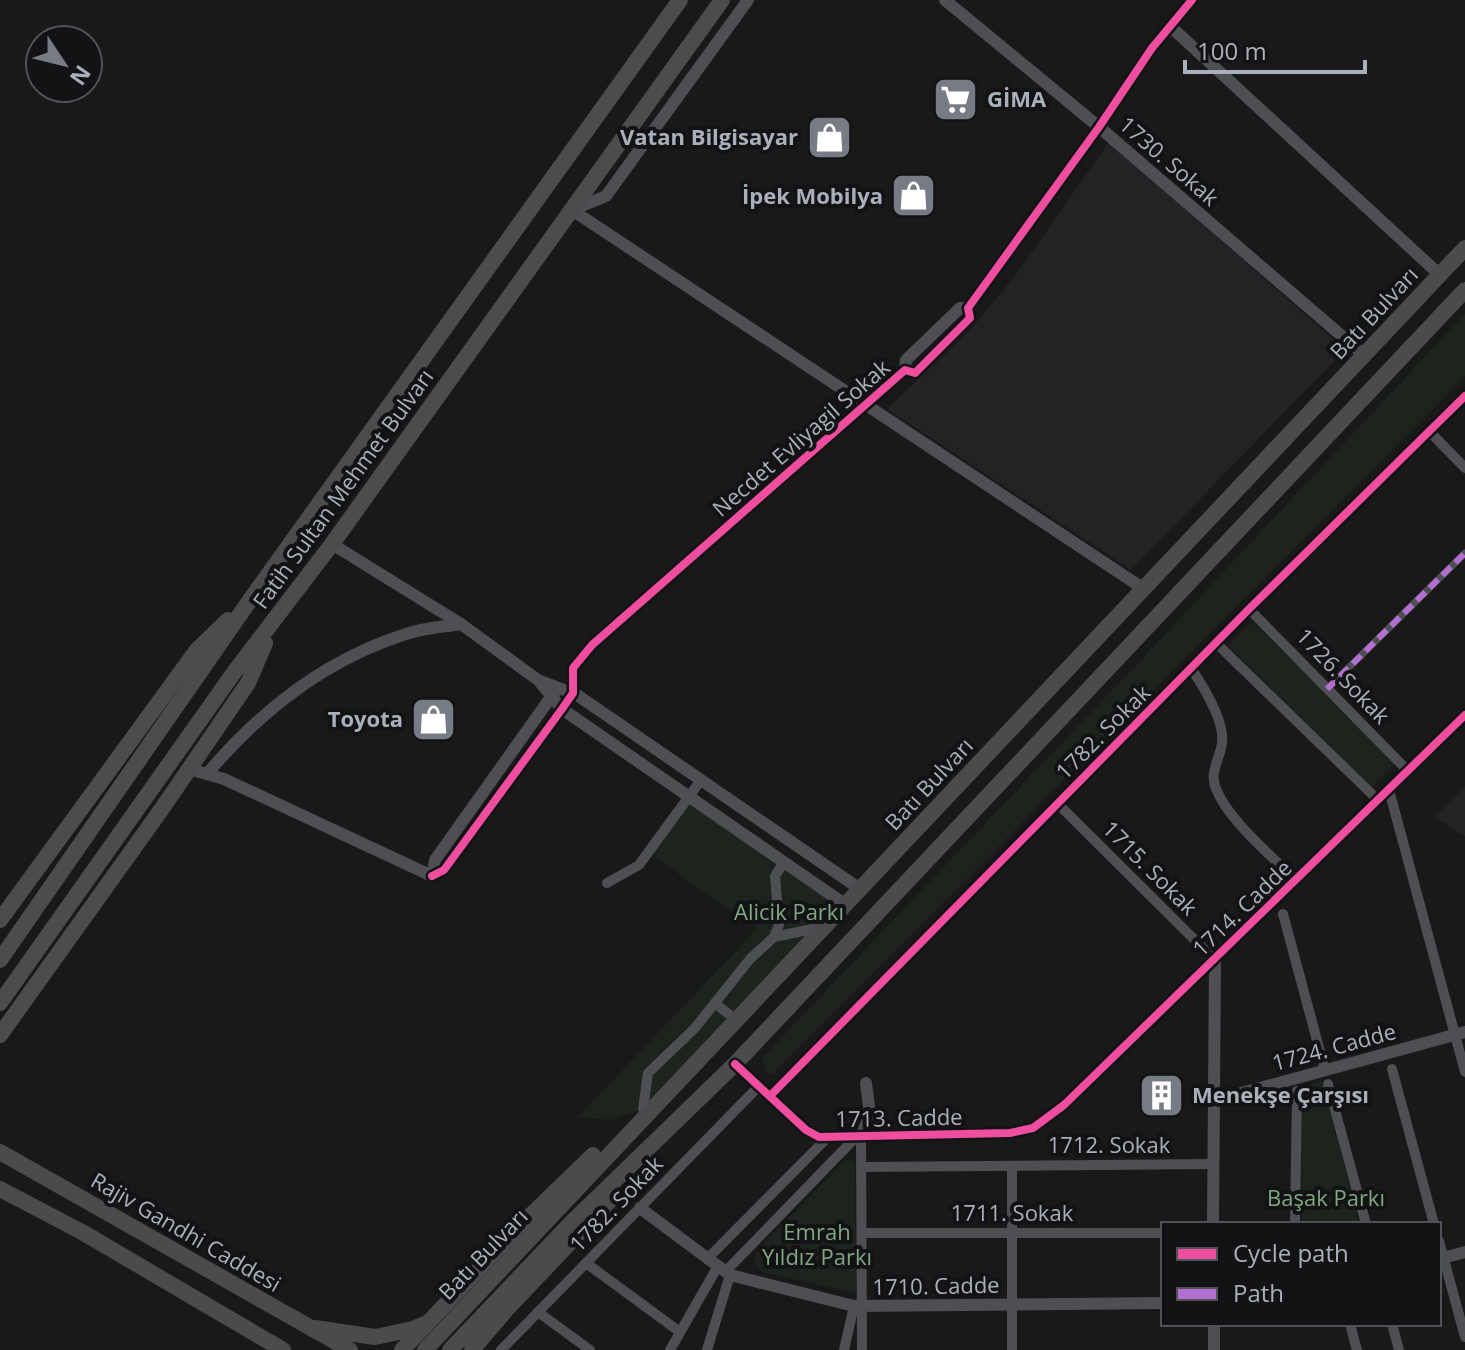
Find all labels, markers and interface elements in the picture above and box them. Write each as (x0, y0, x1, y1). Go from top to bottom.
north arrow (24, 24, 104, 104)
scale bar (1185, 24, 1365, 74)
text: 100 m (1197, 34, 1267, 67)
text: N (64, 60, 99, 92)
supermarket icon: GİMA (932, 75, 980, 123)
place label: GİMA (987, 83, 1047, 113)
street label: 1730. Sokak (1114, 109, 1226, 212)
shop icon: Vatan Bilgisayar (805, 113, 853, 161)
place label: Vatan Bilgisayar (620, 121, 798, 151)
shop icon: İpek Mobilya (890, 172, 938, 220)
place label: İpek Mobilya (742, 180, 883, 210)
street label: Batı Bulvarı (1323, 259, 1424, 365)
street label: Necdet Evliyagil Sokak (705, 352, 896, 523)
street label: Fatih Sultan Mehmet Bulvarı (245, 362, 439, 614)
street label: 1726. Sokak (1290, 621, 1397, 730)
street label: 1782. Sokak (1048, 677, 1157, 785)
shop icon: Toyota (410, 695, 458, 743)
place label: Toyota (328, 703, 403, 733)
street label: Batı Bulvarı (878, 730, 979, 836)
street label: 1715. Sokak (1097, 813, 1205, 922)
street label: 1714. Cadde (1185, 852, 1297, 962)
park label: Alicik Parkı (734, 896, 844, 926)
street label: 1724. Cadde (1268, 1015, 1399, 1077)
building icon: Menekşe Çarşısı (1137, 1071, 1185, 1119)
place label: Menekşe Çarşısı (1192, 1079, 1369, 1109)
street label: 1713. Cadde (835, 1101, 963, 1133)
street label: 1712. Sokak (1048, 1129, 1171, 1159)
street label: 1782. Sokak (562, 1149, 669, 1258)
street label: Rajiv Gandhi Caddesi (86, 1164, 287, 1298)
park label: Başak Parkı (1267, 1182, 1385, 1212)
street label: 1711. Sokak (951, 1197, 1074, 1227)
street label: Batı Bulvarı (431, 1201, 534, 1306)
park label: Emrah Yıldız Parkı (762, 1216, 872, 1271)
legend (1161, 1222, 1441, 1326)
text: Cycle path (1233, 1236, 1349, 1269)
street label: 1710. Cadde (872, 1269, 1000, 1301)
text: Path (1233, 1276, 1284, 1309)

